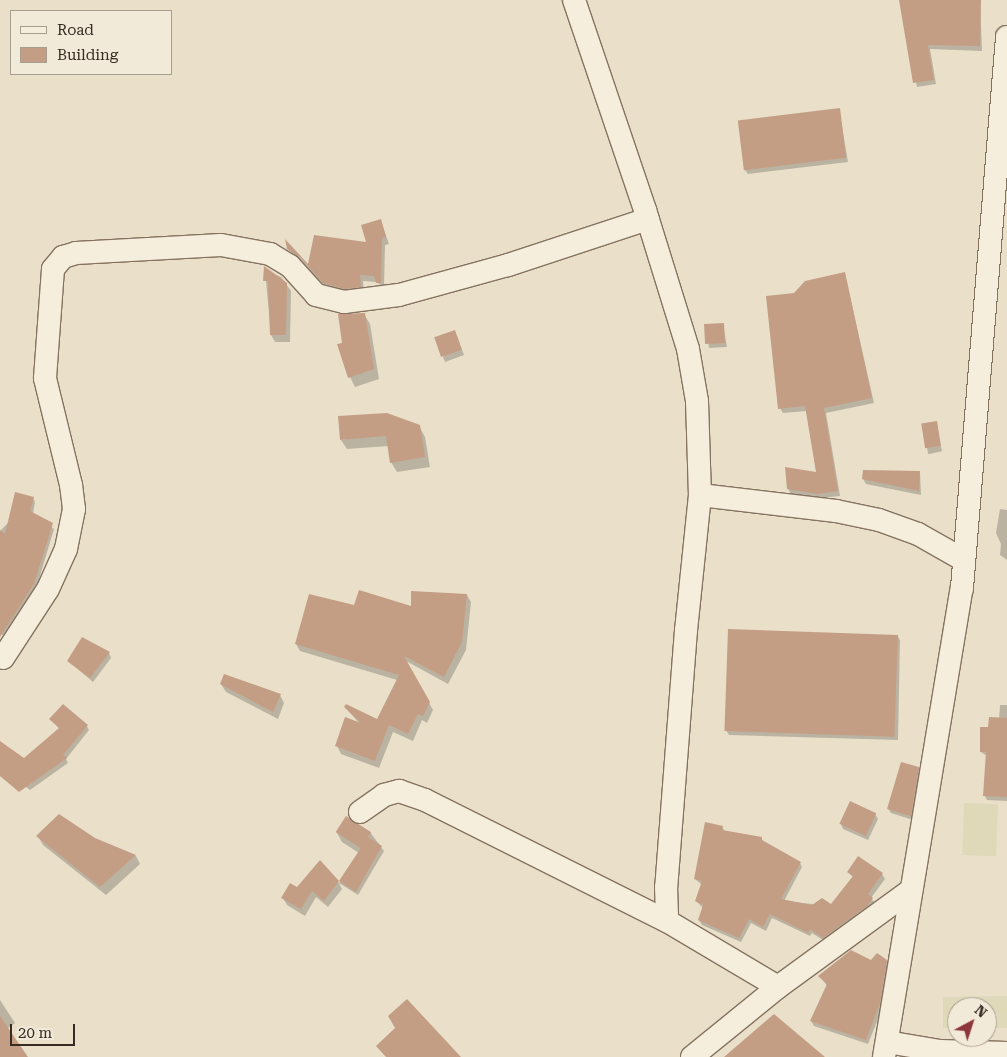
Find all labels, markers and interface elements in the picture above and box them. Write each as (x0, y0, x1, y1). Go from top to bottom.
legend (10, 10, 172, 75)
text: Road (57, 21, 94, 39)
text: Building (57, 46, 118, 64)
north arrow (947, 997, 997, 1047)
text: N (972, 1002, 990, 1021)
scale bar (12, 1014, 78, 1046)
text: 20 m (18, 1024, 52, 1042)

